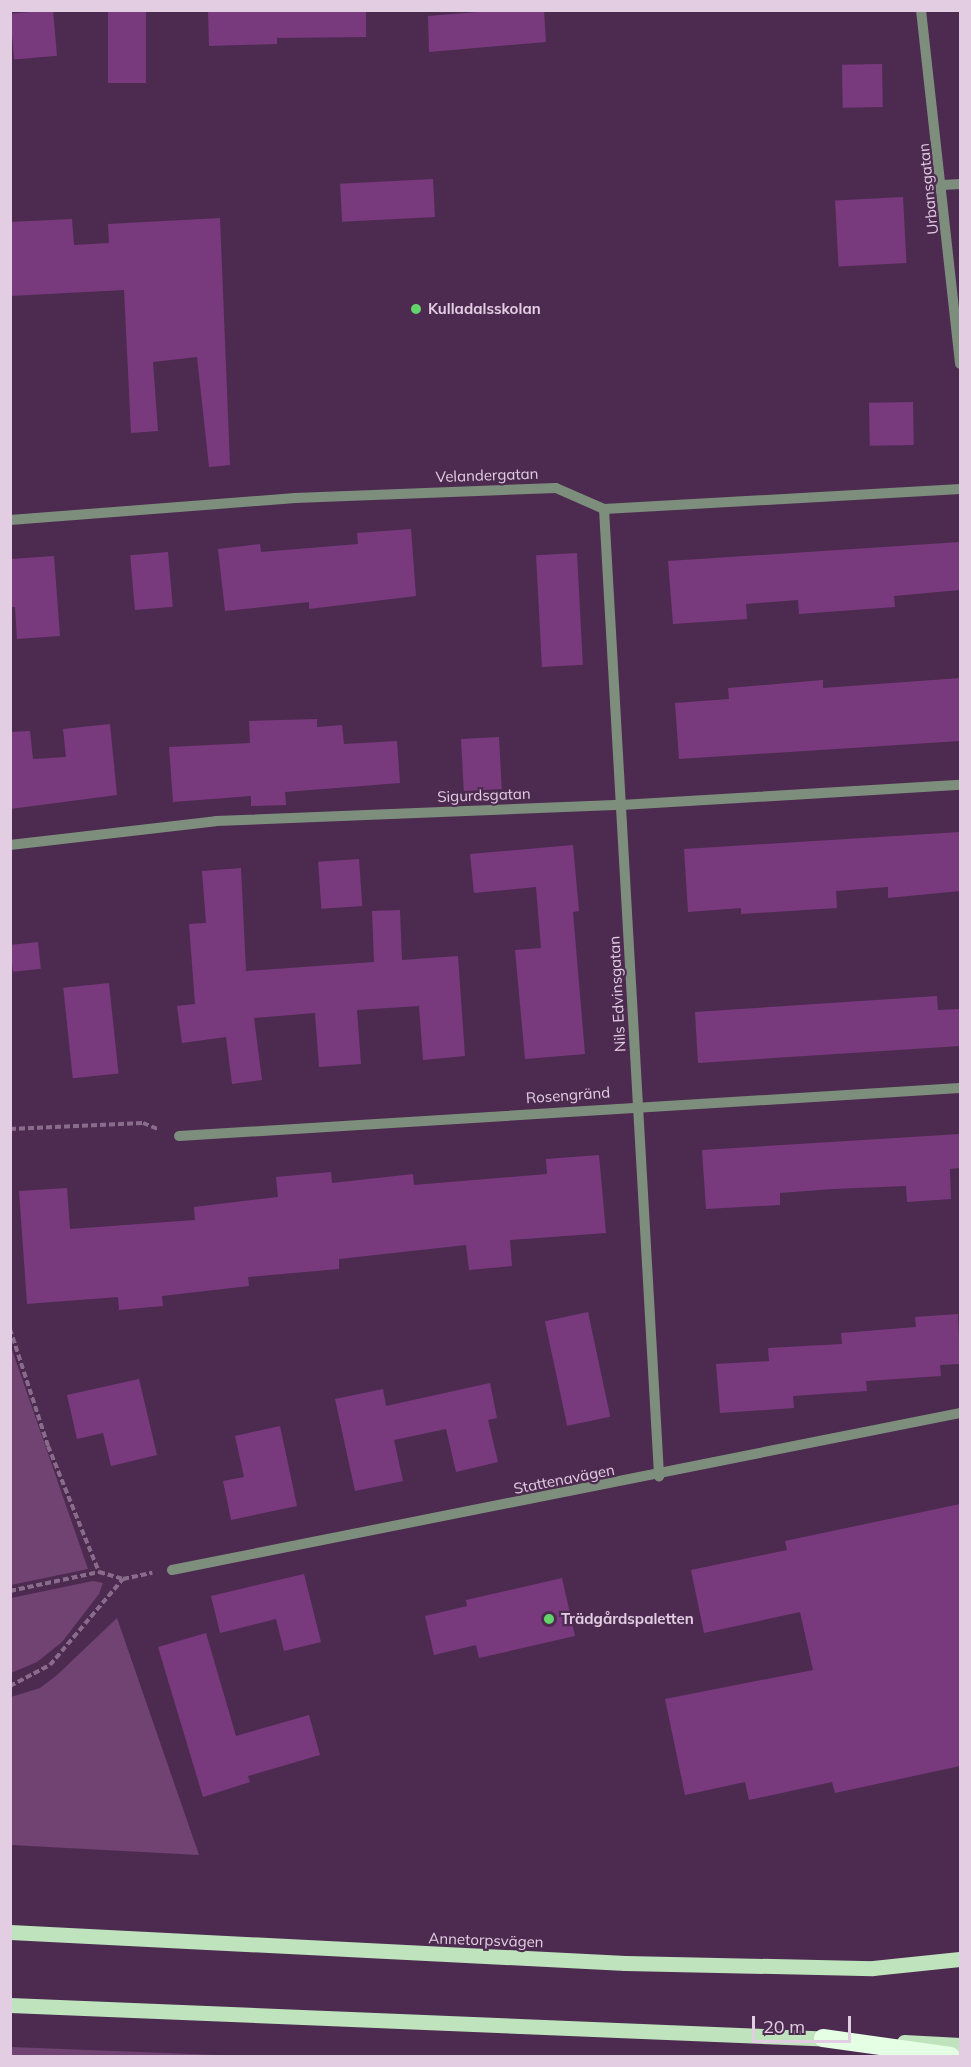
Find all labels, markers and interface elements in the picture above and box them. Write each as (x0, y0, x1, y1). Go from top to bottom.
street label: Urbansgatan (914, 142, 942, 236)
place label: Kulladalsskolan (428, 300, 541, 318)
marker: Kulladalsskolan (409, 302, 423, 316)
street label: Velandergatan (435, 464, 539, 486)
street label: Sigurdsgatan (437, 784, 531, 806)
street label: Nils Edvinsgatan (605, 935, 629, 1053)
street label: Rosengränd (525, 1083, 611, 1107)
street label: Stattenavägen (512, 1460, 616, 1498)
place label: Trädgårdspaletten (561, 1610, 694, 1628)
marker: Trädgårdspaletten (542, 1612, 556, 1626)
street label: Annetorpsvägen (428, 1929, 544, 1951)
scale bar (755, 2004, 854, 2042)
text: 20 m (763, 2015, 805, 2038)

